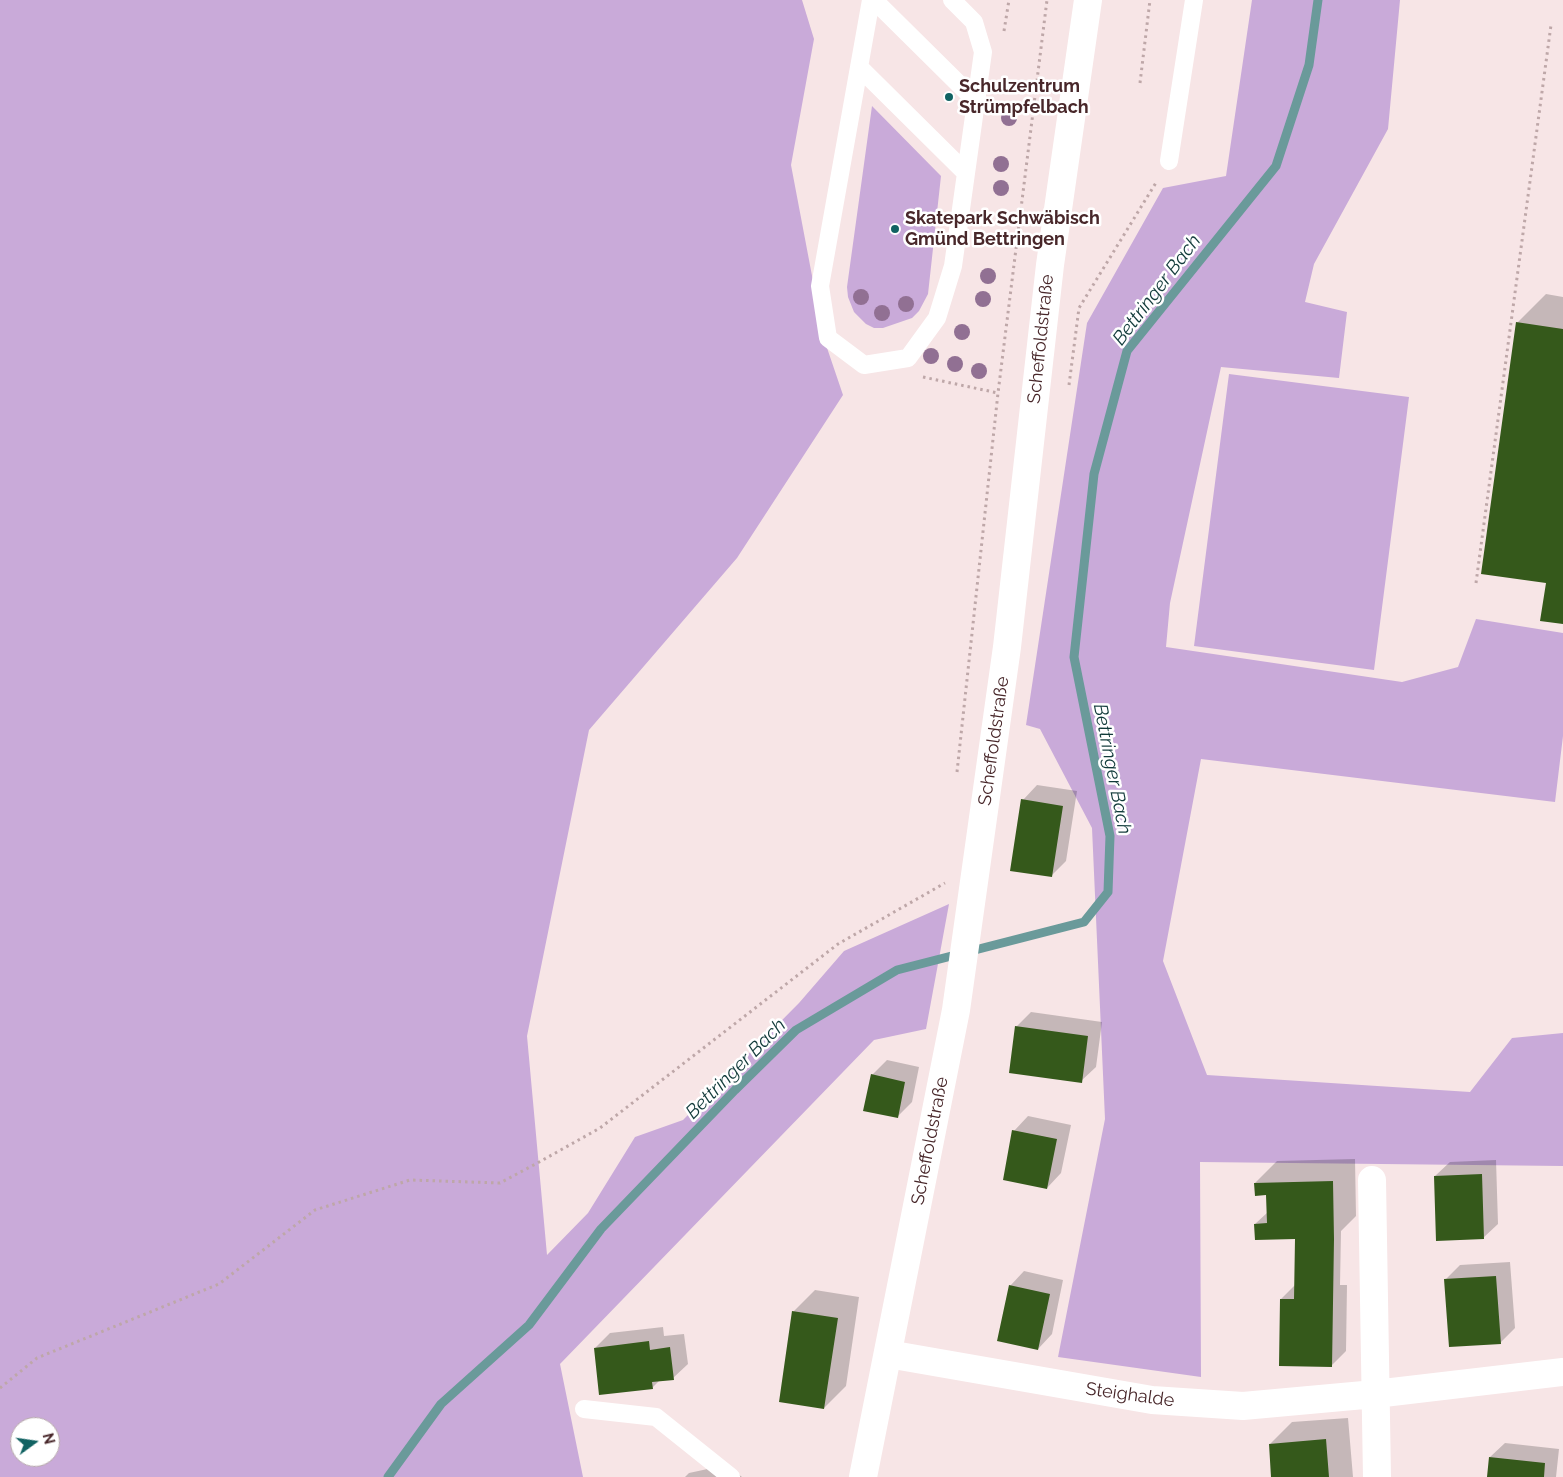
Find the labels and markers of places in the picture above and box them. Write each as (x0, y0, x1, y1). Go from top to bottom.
place label: Schulzentrum Strümpfelbach (959, 76, 1089, 118)
marker: Schulzentrum Strümpfelbach (943, 91, 955, 103)
place label: Skatepark Schwäbisch Gmünd Bettringen (905, 208, 1100, 250)
marker: Skatepark Schwäbisch Gmünd Bettringen (889, 223, 901, 235)

